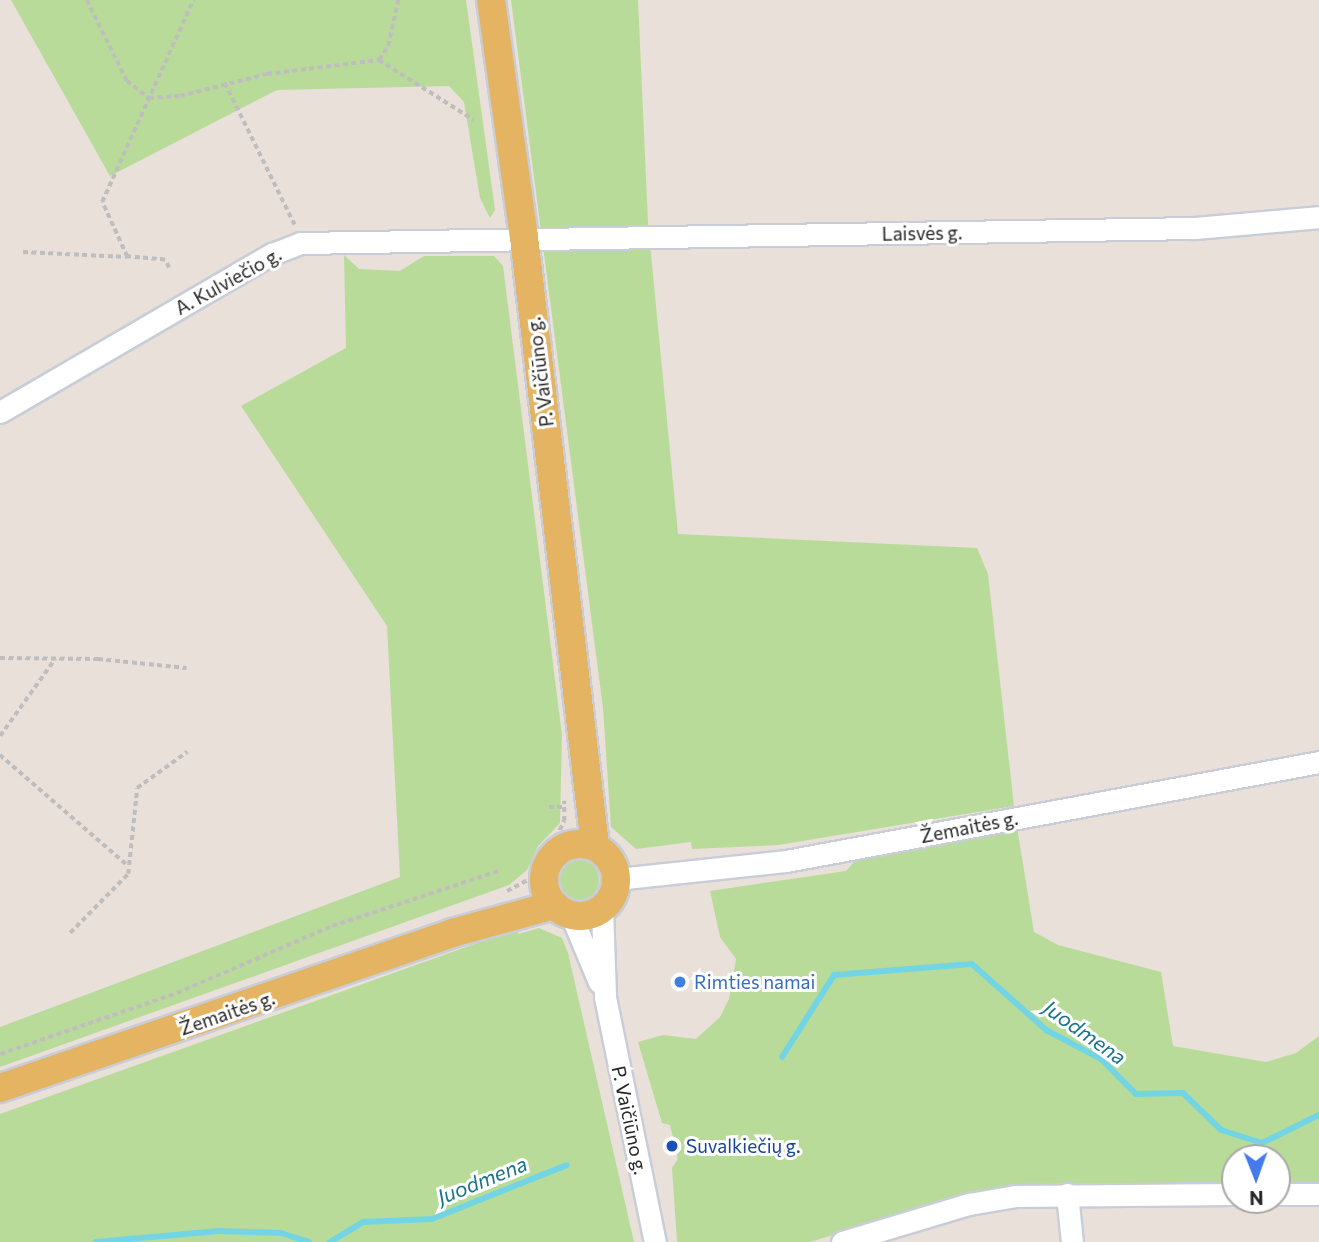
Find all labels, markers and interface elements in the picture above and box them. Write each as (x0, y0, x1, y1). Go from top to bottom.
street label: Laisvės g. (881, 221, 963, 245)
street label: A. Kulviečio g. (171, 242, 285, 320)
street label: P. Vaičiūno g. (522, 316, 558, 428)
street label: Žemaitės g. (918, 806, 1020, 848)
place label: Rimties namai (694, 971, 815, 993)
marker: Rimties namai (672, 974, 688, 990)
street label: Žemaitės g. (177, 986, 277, 1040)
water label: Juodmena (1039, 994, 1131, 1070)
street label: P. Vaičiūno g. (607, 1064, 653, 1176)
place label: Suvalkiečių g. (686, 1135, 801, 1157)
marker: Suvalkiečių g. (664, 1138, 680, 1154)
north arrow (1221, 1144, 1291, 1214)
water label: Juodmena (433, 1151, 531, 1209)
text: N (1249, 1187, 1264, 1210)

